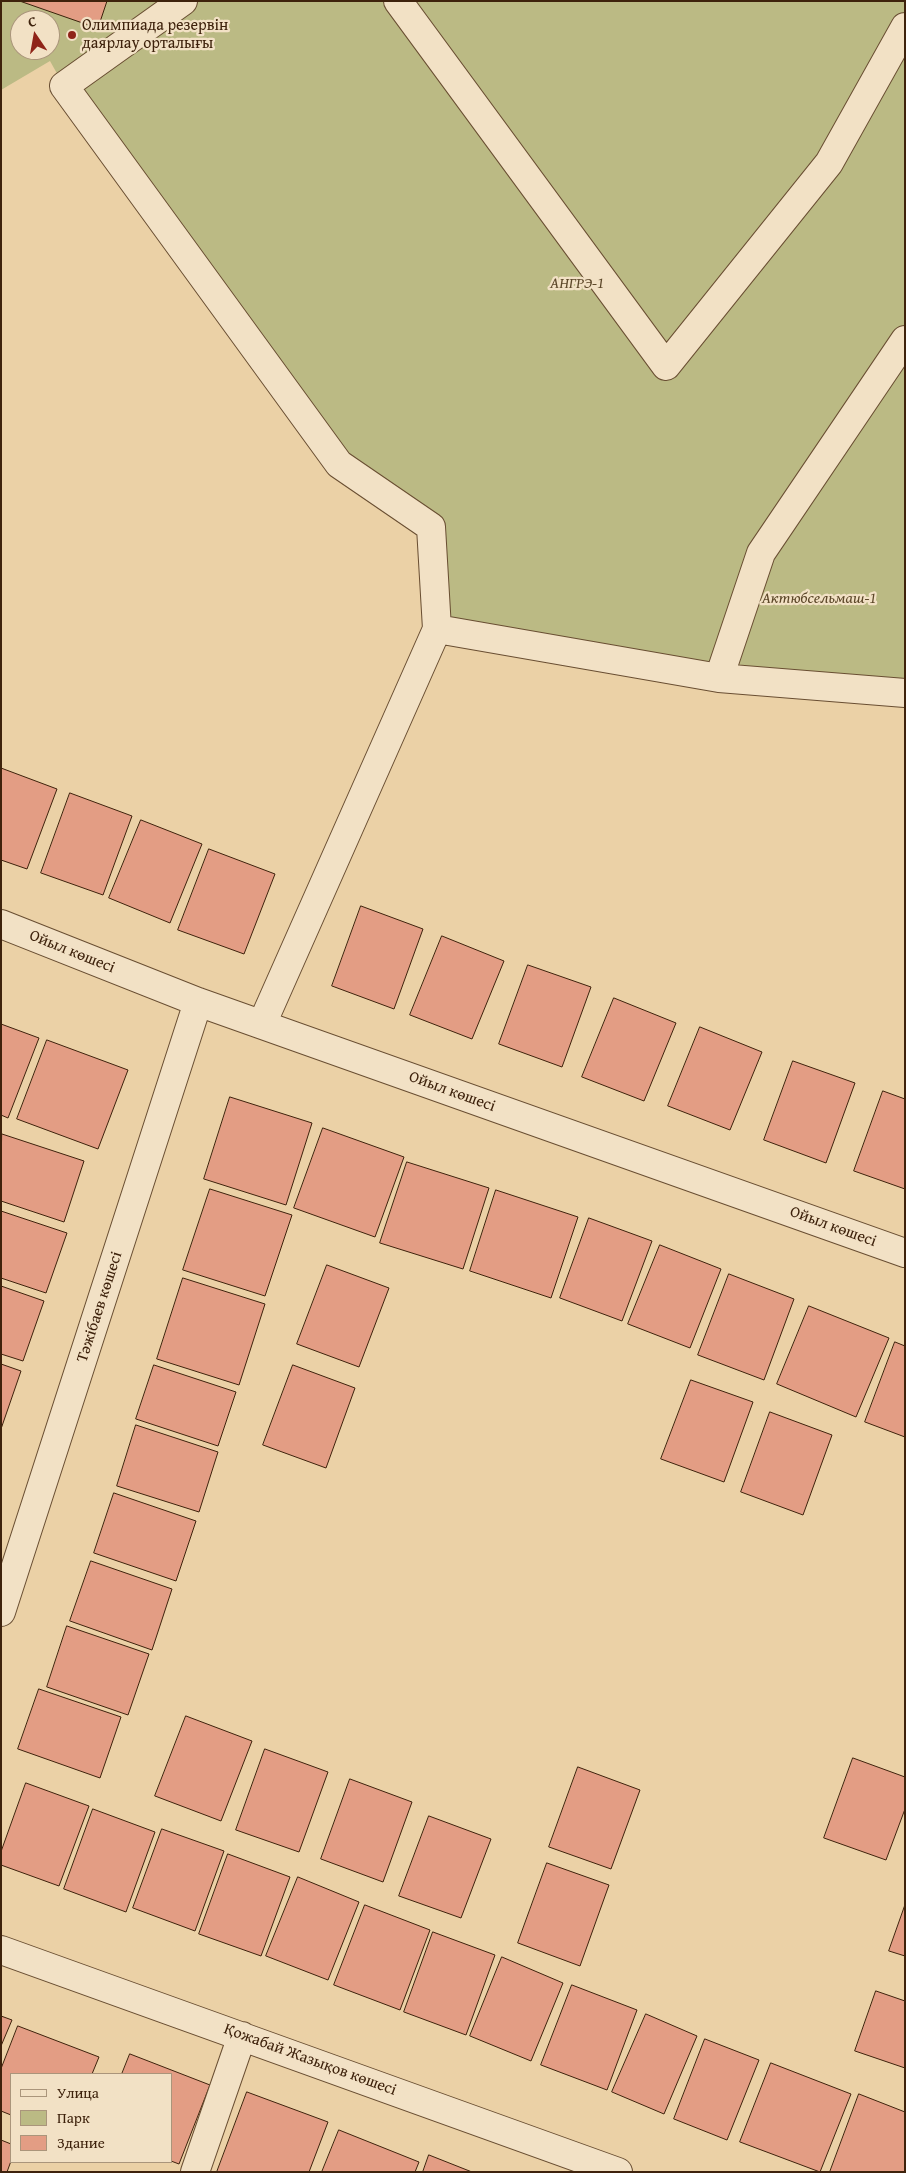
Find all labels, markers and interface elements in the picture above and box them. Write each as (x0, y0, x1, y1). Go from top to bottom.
north arrow (10, 10, 60, 60)
text: С (26, 11, 38, 32)
place label: Олимпиада резервін даярлау орталығы (82, 16, 228, 54)
marker: Олимпиада резервін даярлау орталығы (66, 29, 78, 41)
park label: АНГРЭ-1 (550, 274, 604, 294)
park label: Актюбсельмаш-1 (762, 589, 876, 609)
street label: Ойыл көшесі (26, 926, 118, 978)
street label: Ойыл көшесі (406, 1068, 498, 1116)
street label: Ойыл көшесі (787, 1203, 879, 1251)
street label: Тәжібаев көшесі (73, 1249, 127, 1365)
street label: Қожабай Жазықов көшесі (221, 2020, 399, 2100)
legend (10, 2073, 172, 2163)
text: Улица (57, 2082, 99, 2103)
text: Парк (57, 2107, 90, 2128)
text: Здание (57, 2132, 105, 2153)

